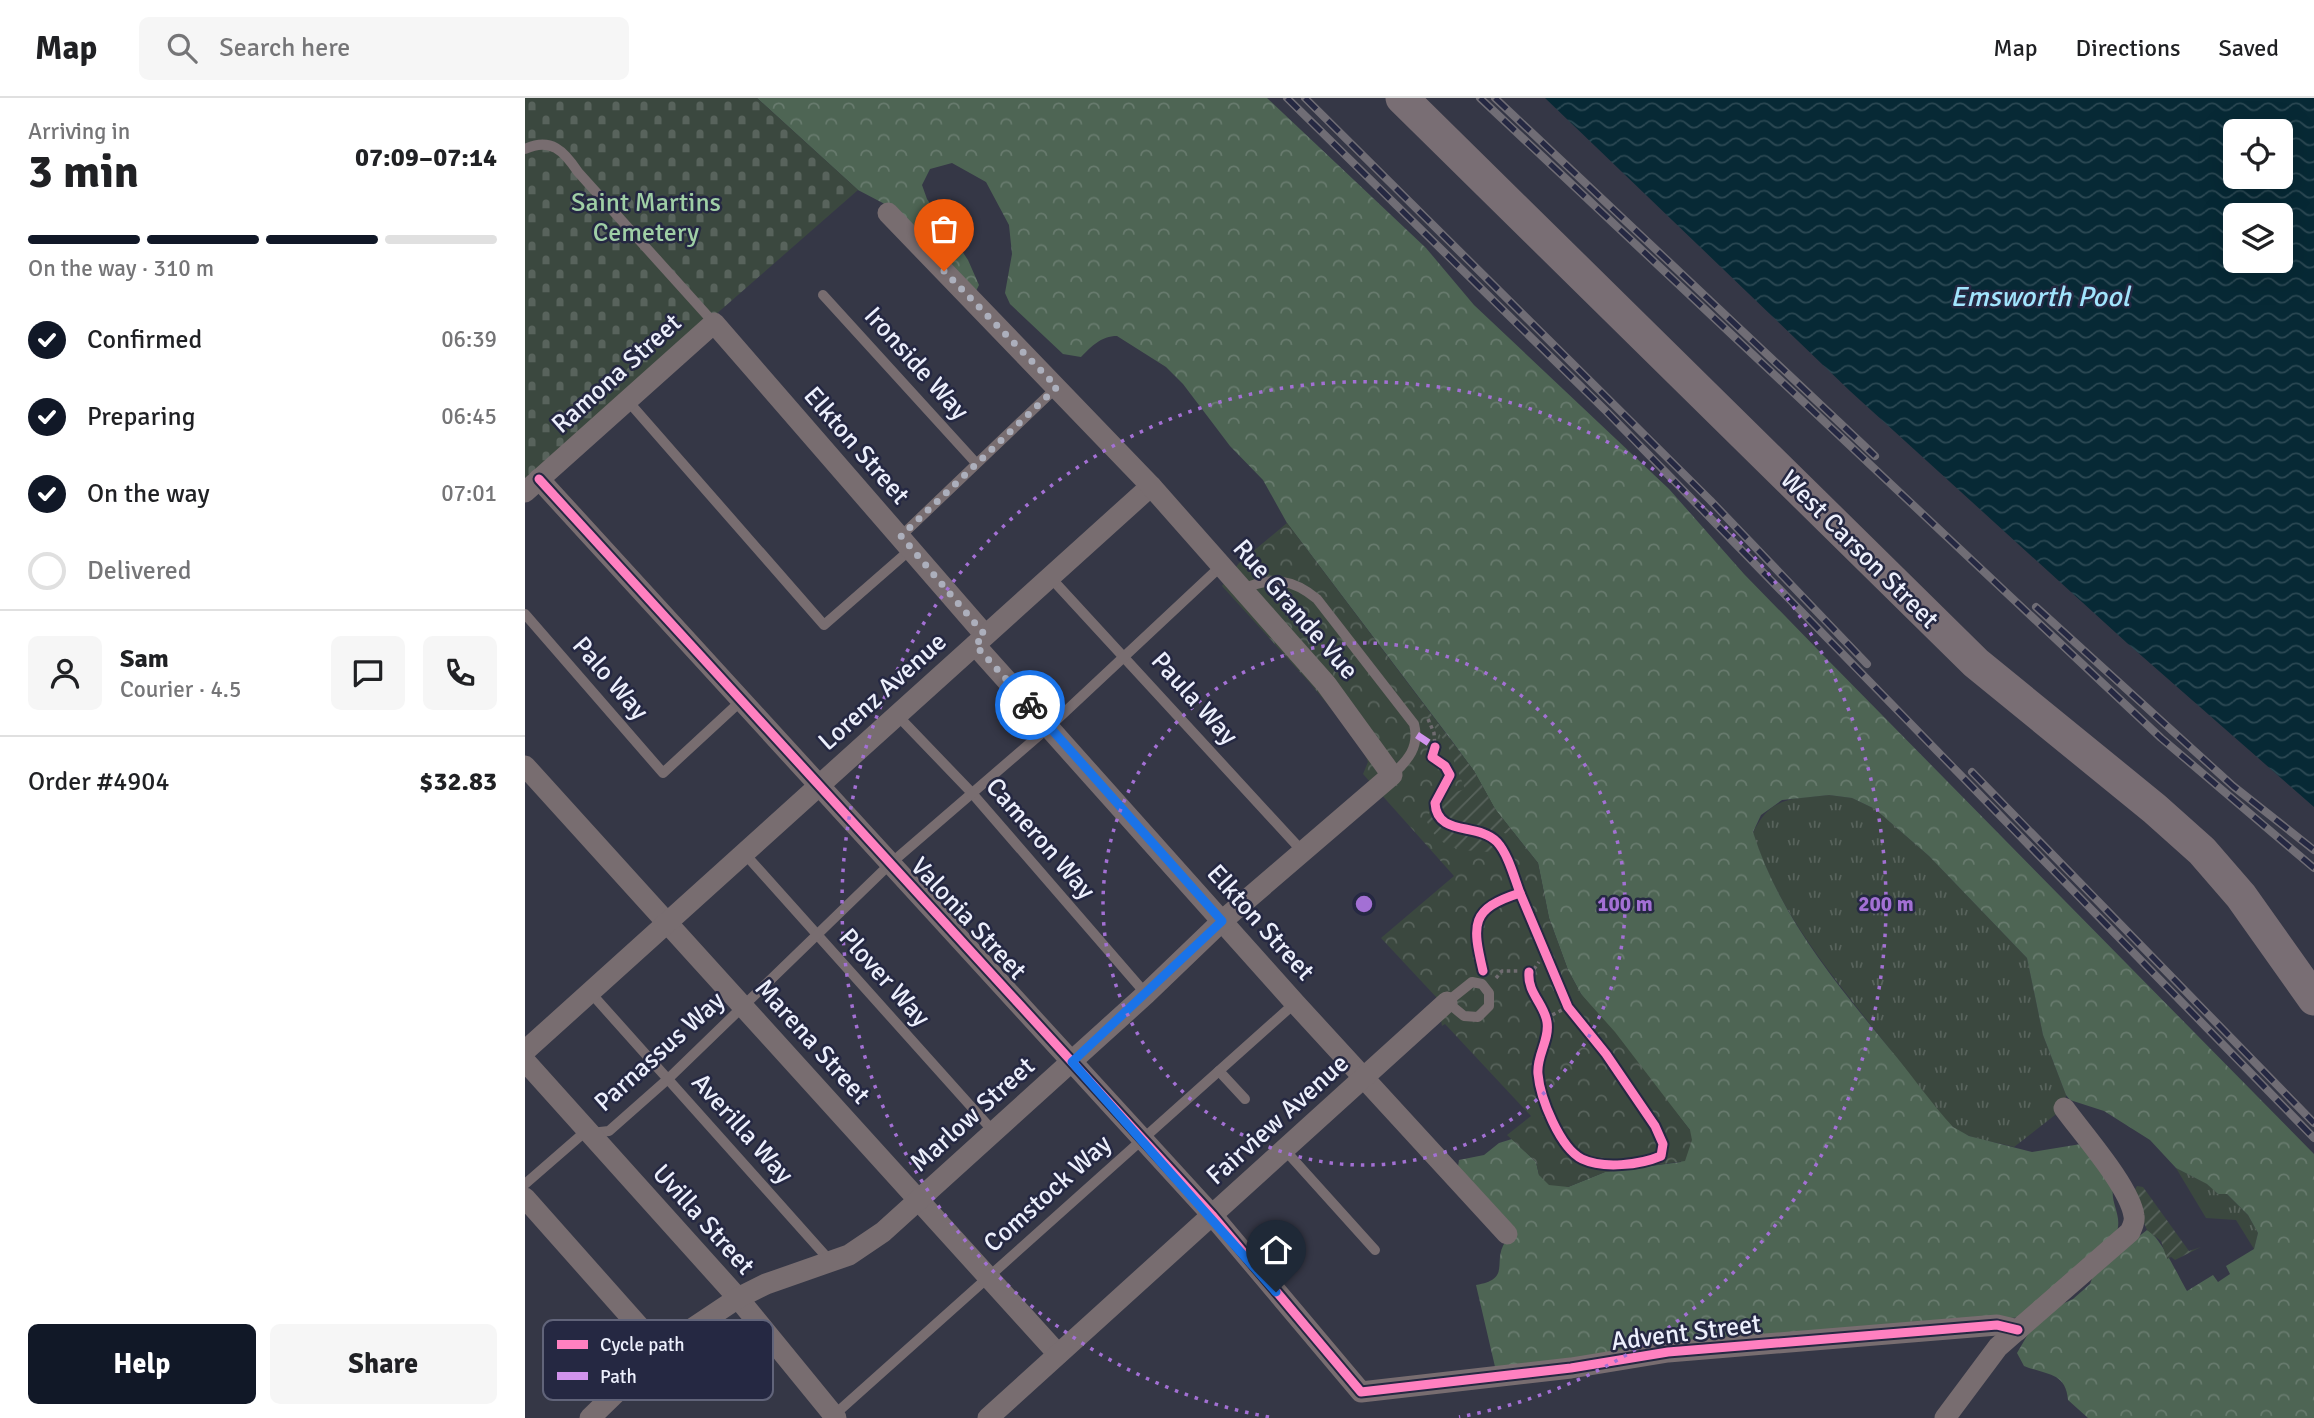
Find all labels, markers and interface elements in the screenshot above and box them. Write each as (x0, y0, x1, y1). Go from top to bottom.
search box (139, 17, 629, 80)
text: Map (35, 28, 97, 69)
icon: search (163, 29, 201, 67)
text: Search here (219, 32, 350, 64)
text: Map (1993, 33, 2038, 63)
text: Directions (2076, 33, 2181, 63)
text: Saved (2219, 33, 2279, 63)
text: Arriving in (28, 117, 130, 146)
map controls (2223, 119, 2293, 273)
button: locate (2223, 119, 2293, 189)
text: 07:09–07:14 (355, 142, 497, 174)
text: 3 min (28, 144, 139, 200)
park label: Saint Martins Cemetery (571, 187, 721, 249)
pin (914, 199, 974, 271)
button: layers (2223, 203, 2293, 273)
icon: bag (925, 210, 963, 248)
text: On the way · 310 m (28, 254, 214, 283)
water label: Emsworth Pool (1950, 280, 2131, 314)
street label: Ironside Way (857, 300, 976, 427)
street label: Ramona Street (545, 307, 688, 440)
icon: check (28, 321, 66, 359)
text: Confirmed (87, 324, 202, 356)
text: 06:39 (441, 325, 497, 354)
street label: Elkton Street (796, 380, 916, 511)
icon: check (28, 398, 66, 436)
text: Preparing (87, 401, 195, 433)
text: 06:45 (441, 402, 497, 431)
street label: West Carson Street (1773, 464, 1945, 636)
icon: check (28, 475, 66, 513)
text: On the way (87, 478, 210, 510)
text: 07:01 (441, 479, 497, 508)
street label: Rue Grande Vue (1226, 533, 1365, 686)
text: Delivered (87, 555, 192, 587)
street label: Lorenz Avenue (812, 626, 953, 758)
street label: Palo Way (565, 630, 655, 727)
button: person (28, 636, 102, 710)
button: chat (331, 636, 405, 710)
button: phone (423, 636, 497, 710)
text: Sam (120, 643, 169, 675)
street label: Paula Way (1144, 645, 1244, 752)
courier (995, 670, 1065, 740)
text: Courier · 4.5 (120, 675, 241, 704)
icon: bike (1011, 686, 1049, 724)
text: Order #4904 (28, 766, 169, 798)
text: $32.83 (419, 766, 497, 798)
street label: Cameron Way (979, 771, 1102, 906)
street label: Valonia Street (903, 851, 1033, 987)
street label: Elkton Street (1200, 858, 1321, 987)
text: 100 m (1597, 891, 1653, 917)
text: 200 m (1858, 891, 1914, 917)
centre of rings (1352, 892, 1376, 916)
street label: Plover Way (832, 922, 937, 1033)
street label: Marena Street (748, 973, 877, 1111)
street label: Parnassus Way (588, 985, 732, 1119)
street label: Fairview Avenue (1200, 1048, 1355, 1192)
street label: Marlow Street (904, 1050, 1042, 1179)
street label: Averilla Way (684, 1067, 800, 1190)
street label: Comstock Way (977, 1128, 1118, 1259)
street label: Uvilla Street (645, 1158, 761, 1282)
pin (1246, 1220, 1306, 1292)
icon: home (1257, 1231, 1295, 1269)
street label: Advent Street (1609, 1308, 1763, 1358)
legend (543, 1320, 773, 1400)
button: Help (28, 1324, 256, 1404)
button: Share (270, 1324, 497, 1404)
text: Cycle path (600, 1333, 685, 1357)
text: Path (600, 1365, 637, 1389)

